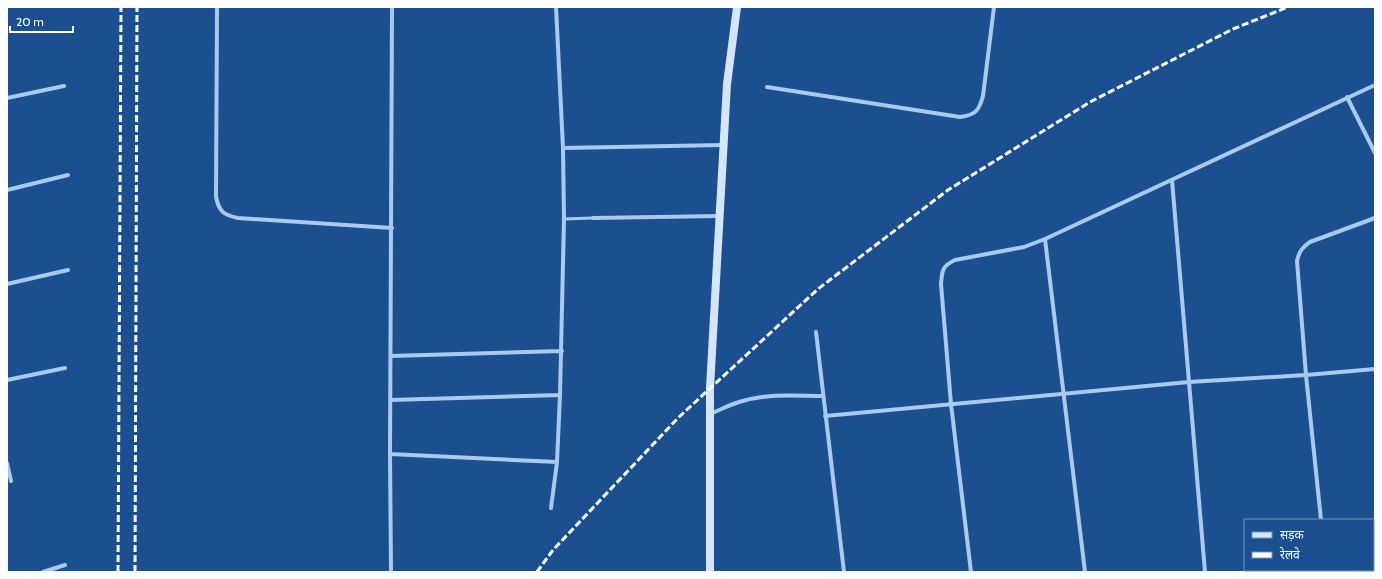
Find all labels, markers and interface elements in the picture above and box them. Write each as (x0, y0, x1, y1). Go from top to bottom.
scale bar (10, 8, 73, 34)
text: 20 m (16, 14, 44, 29)
legend (1244, 519, 1374, 571)
text: सड़क (1280, 527, 1305, 542)
text: रेलवे (1280, 547, 1300, 562)

